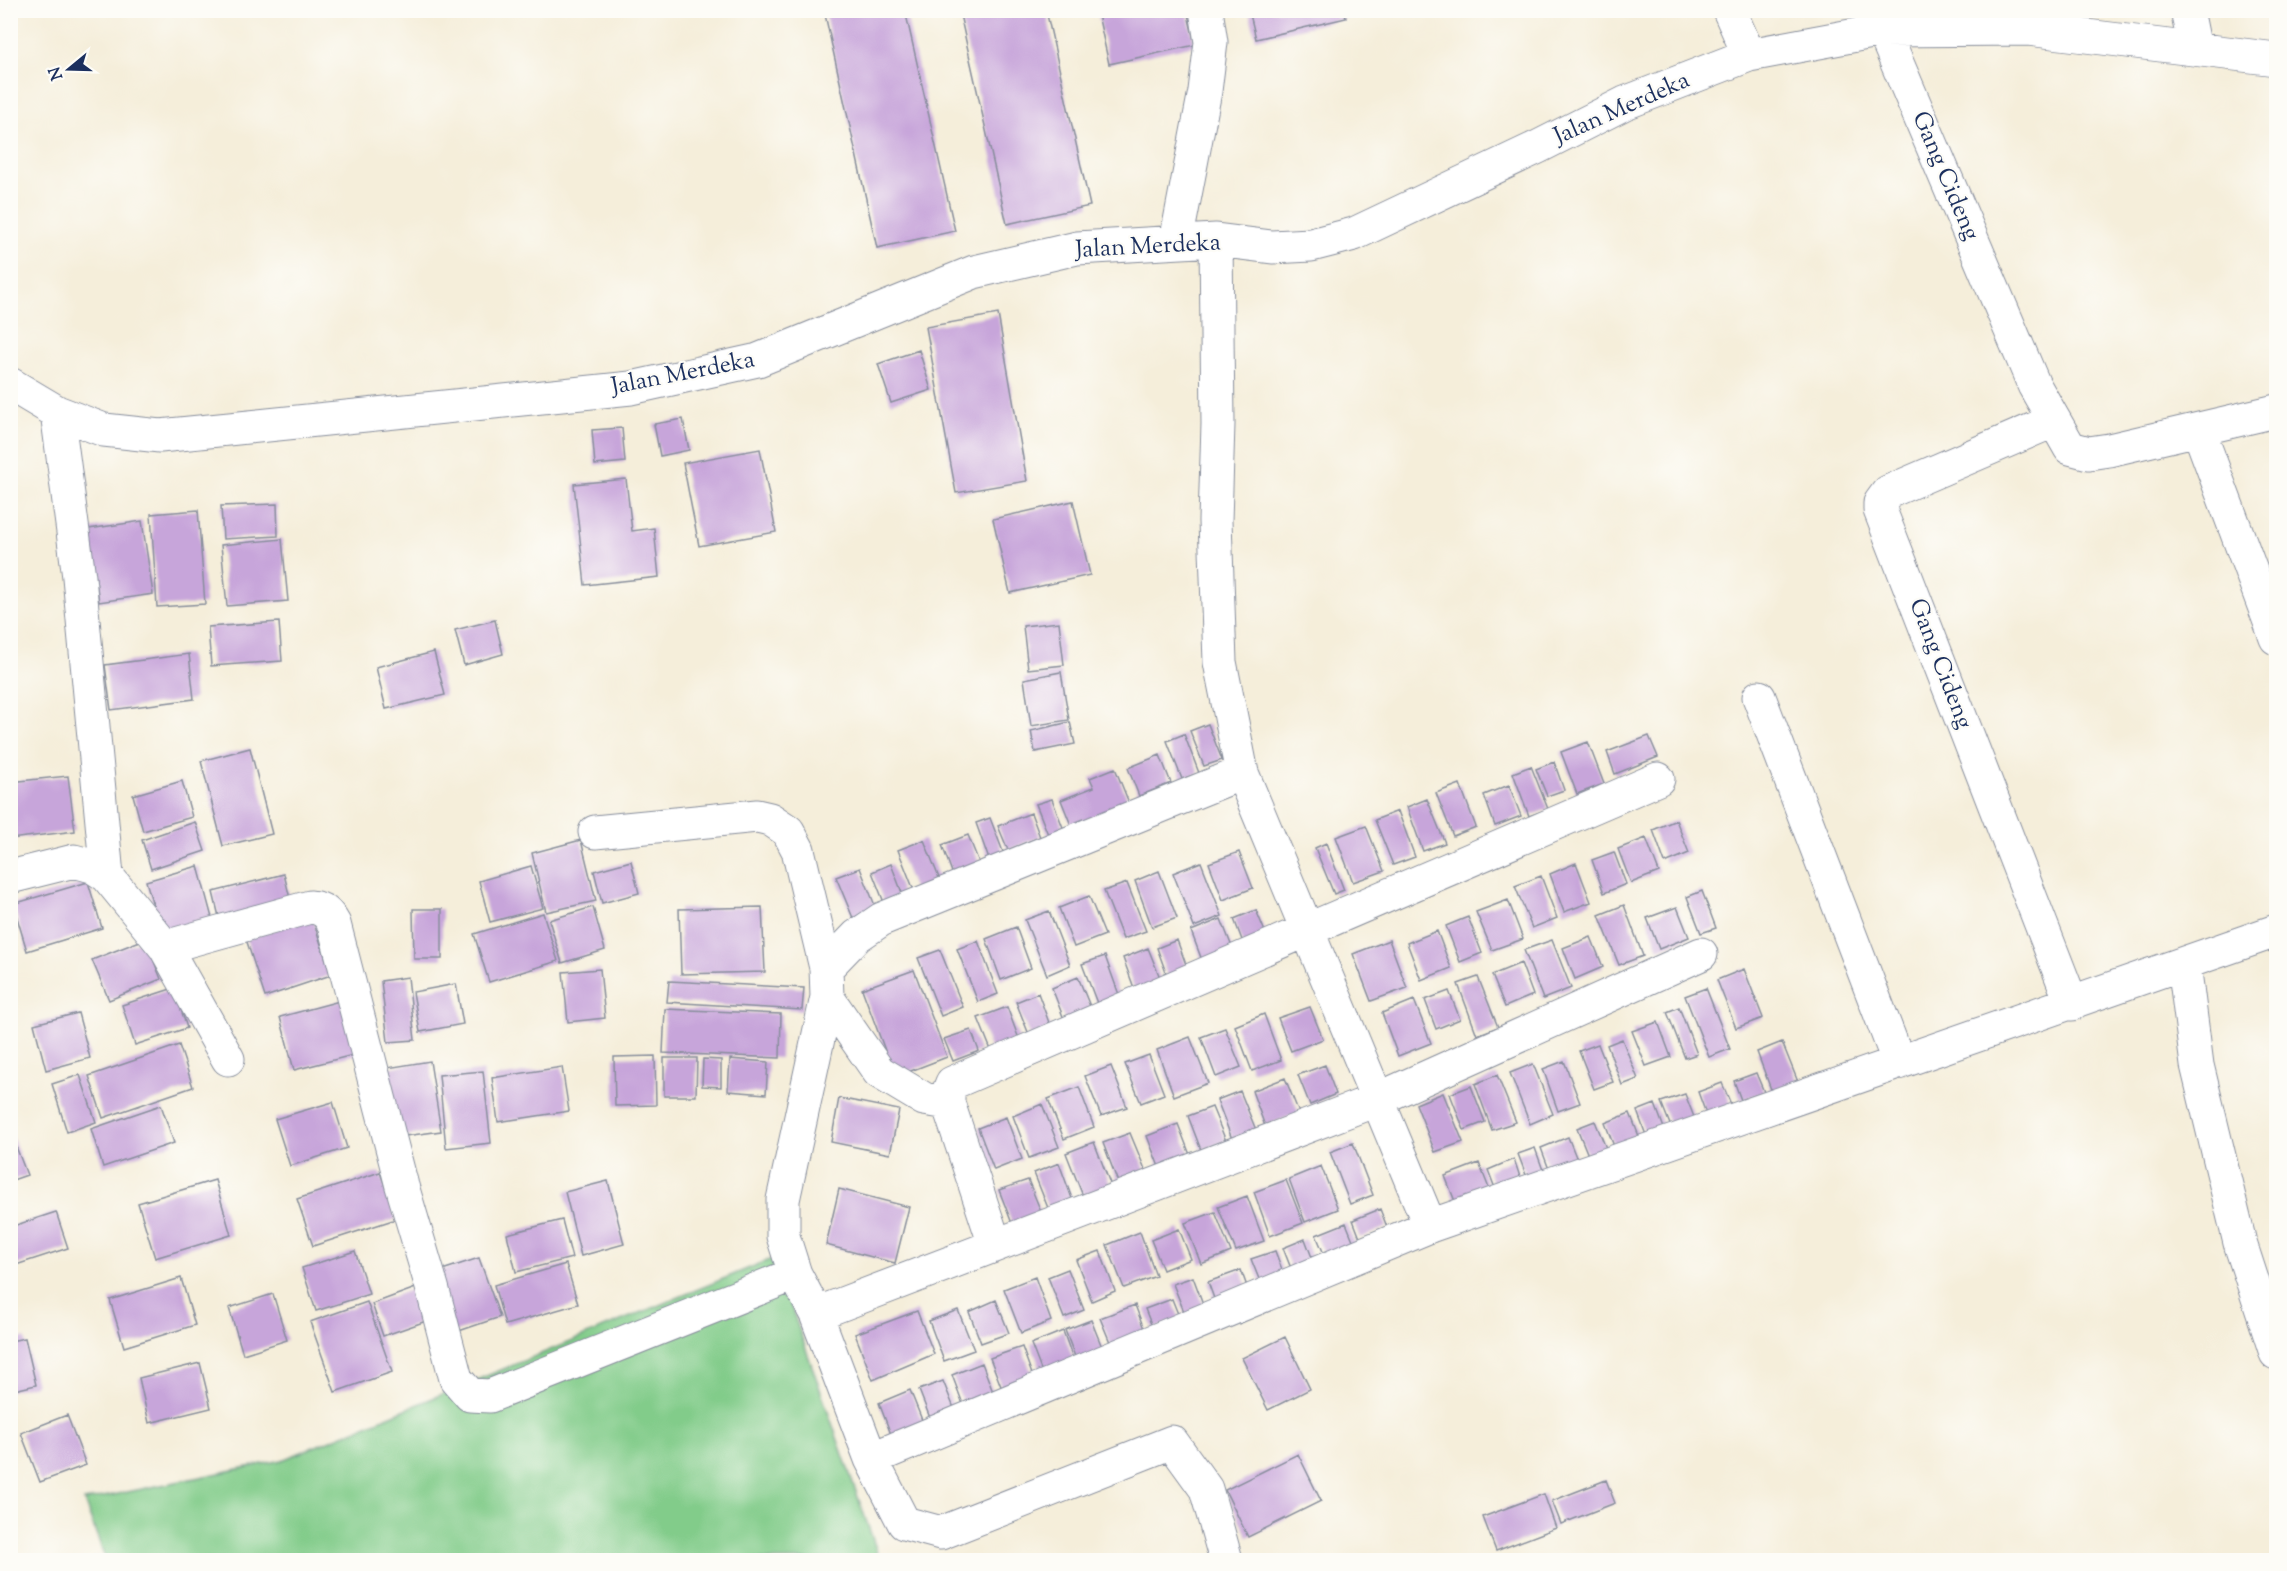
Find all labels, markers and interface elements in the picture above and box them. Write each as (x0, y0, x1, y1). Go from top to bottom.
north arrow (39, 39, 99, 99)
text: N (44, 63, 70, 83)
street label: Jalan Merdeka (1547, 64, 1695, 155)
street label: Gang Cideng (1903, 106, 1988, 246)
street label: Jalan Merdeka (1072, 226, 1222, 268)
street label: Jalan Merdeka (606, 343, 758, 405)
street label: Gang Cideng (1900, 594, 1981, 734)

